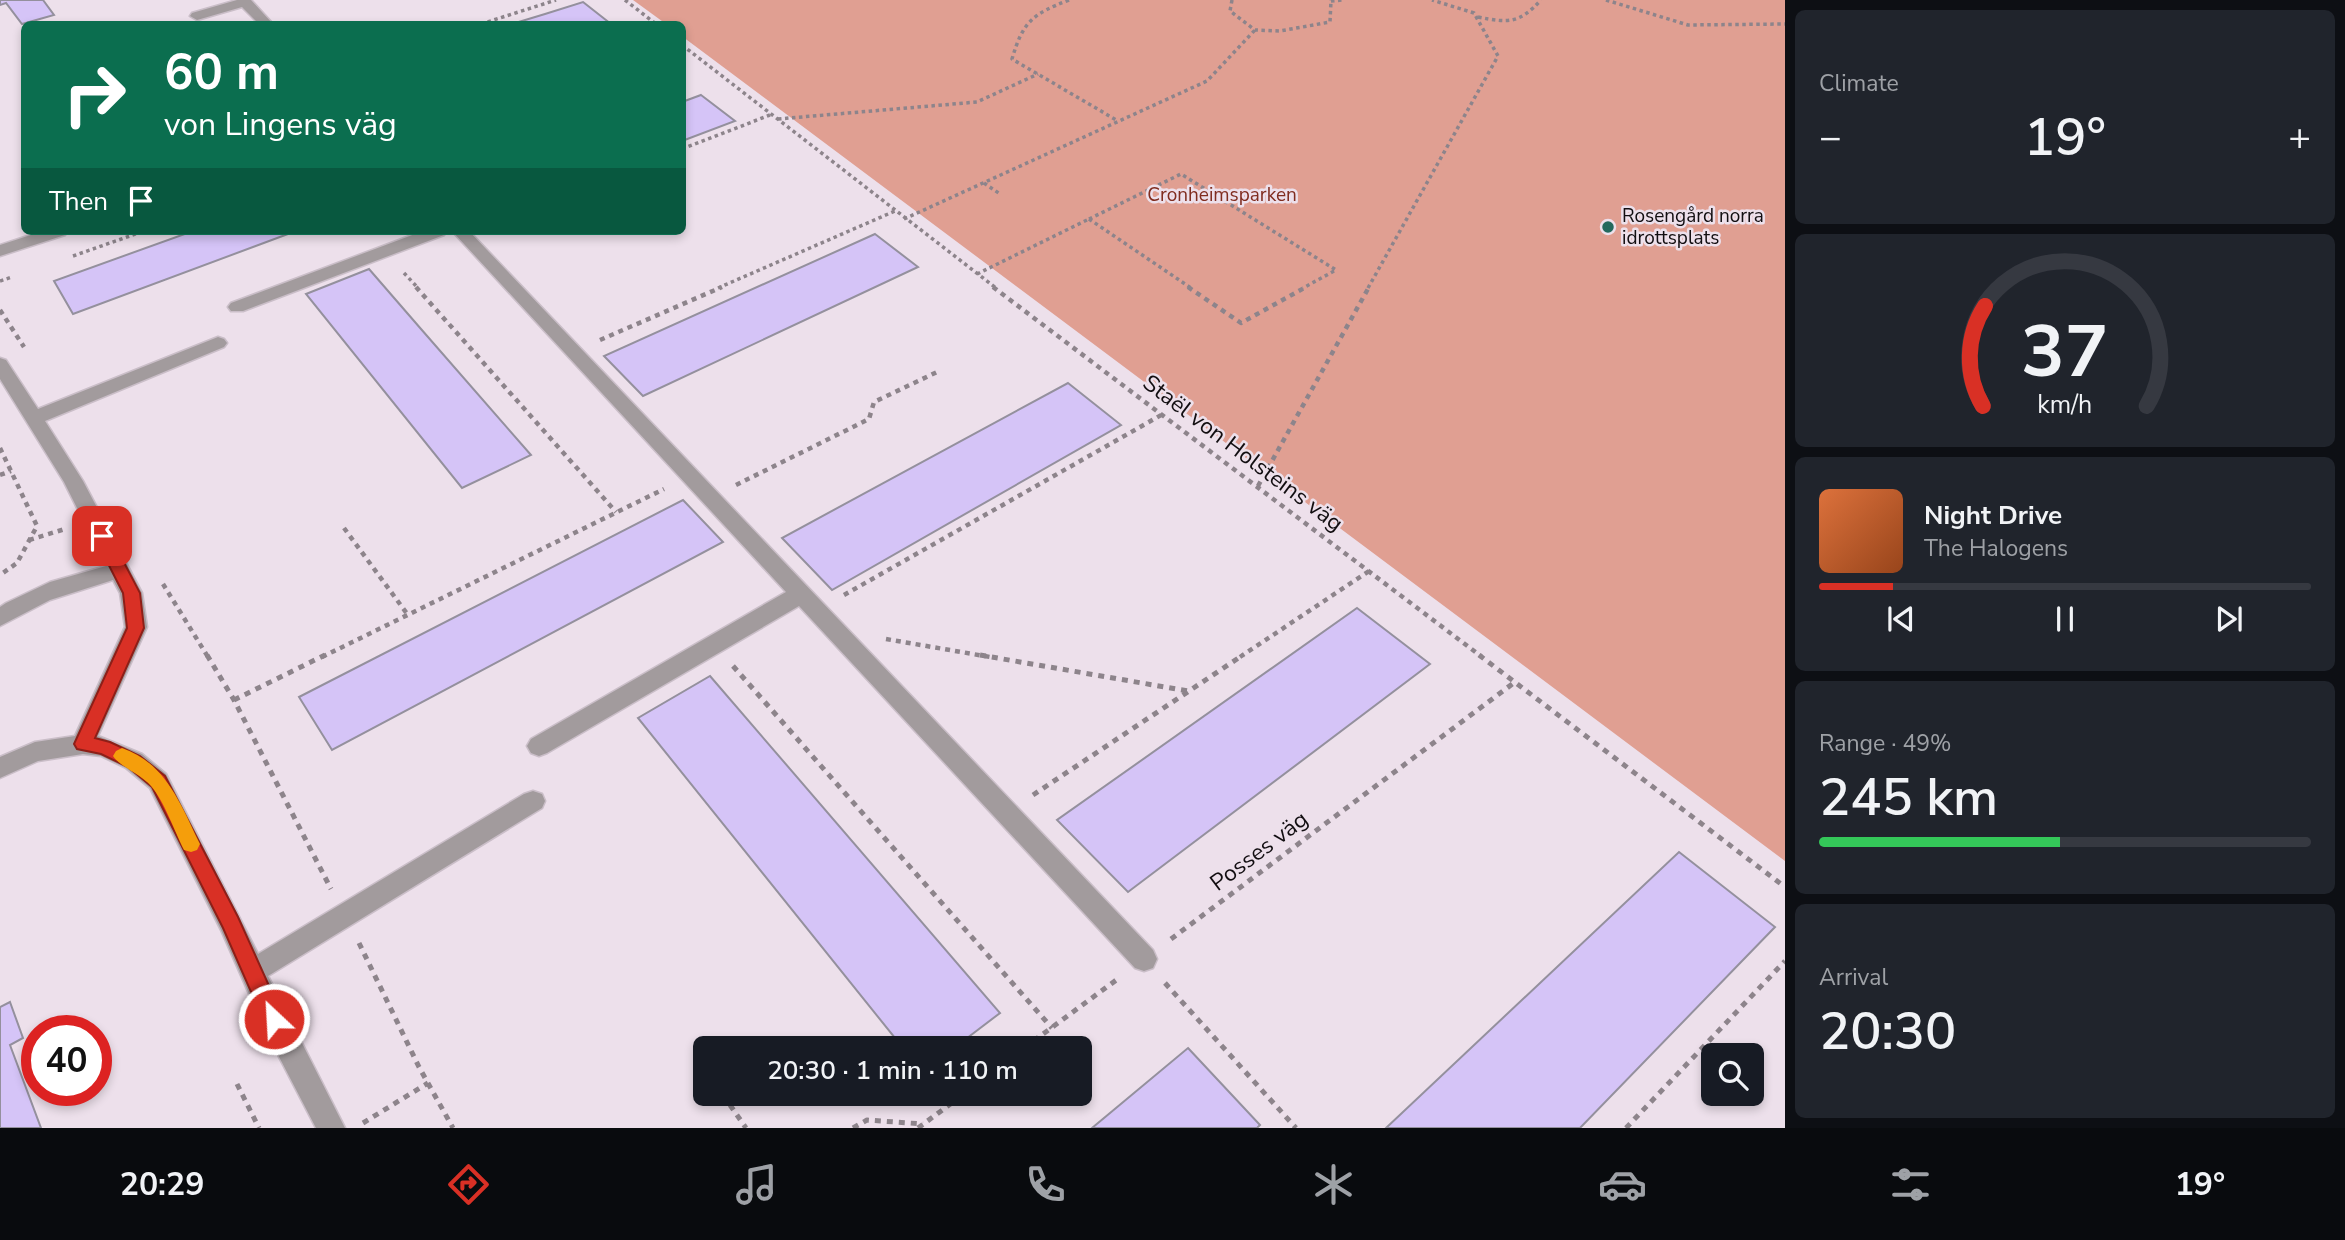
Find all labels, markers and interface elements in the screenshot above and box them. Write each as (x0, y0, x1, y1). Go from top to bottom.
text: 60 m (164, 39, 279, 106)
icon: right (49, 49, 140, 140)
text: Climate (1819, 68, 1899, 99)
text: 19° (2024, 102, 2106, 173)
text: von Lingens väg (164, 103, 397, 146)
text: − (1819, 112, 1842, 163)
text: + (2288, 112, 2311, 163)
icon: arrive (122, 182, 160, 220)
park label: Cronheimsparken (1147, 182, 1297, 208)
text: Then (49, 184, 108, 219)
place label: Rosengård norra idrottsplats (1622, 203, 1764, 251)
marker: Rosengård norra idrottsplats (1600, 219, 1616, 235)
text: 37 (2021, 303, 2109, 403)
street label: Staël von Holsteins väg (1136, 367, 1350, 539)
text: km/h (2037, 388, 2093, 422)
text: Night Drive (1924, 498, 2062, 533)
pin (72, 506, 132, 566)
icon: arrive (83, 517, 121, 555)
text: The Halogens (1924, 533, 2068, 564)
icon: previous (1882, 600, 1920, 638)
icon: pause (2046, 600, 2084, 638)
icon: next (2210, 600, 2248, 638)
text: Range · 49% (1819, 728, 1951, 759)
text: 245 km (1819, 762, 1998, 833)
street label: Posses väg (1204, 804, 1314, 898)
text: Arrival (1819, 962, 1888, 993)
position arrow (237, 982, 311, 1056)
text: 20:30 (1819, 996, 1956, 1067)
speed limit sign: 40 (21, 1015, 112, 1106)
map controls (1701, 1043, 1764, 1106)
button: search (1701, 1043, 1764, 1106)
text: 20:30 · 1 min · 110 m (767, 1053, 1018, 1088)
icon: directions (444, 1160, 493, 1209)
icon: music (732, 1160, 781, 1209)
icon: phone (1021, 1160, 1070, 1209)
icon: climate (1309, 1160, 1358, 1209)
icon: car (1598, 1160, 1647, 1209)
icon: filters (1886, 1160, 1935, 1209)
text: 20:29 (120, 1163, 204, 1206)
text: 19° (2175, 1163, 2225, 1206)

